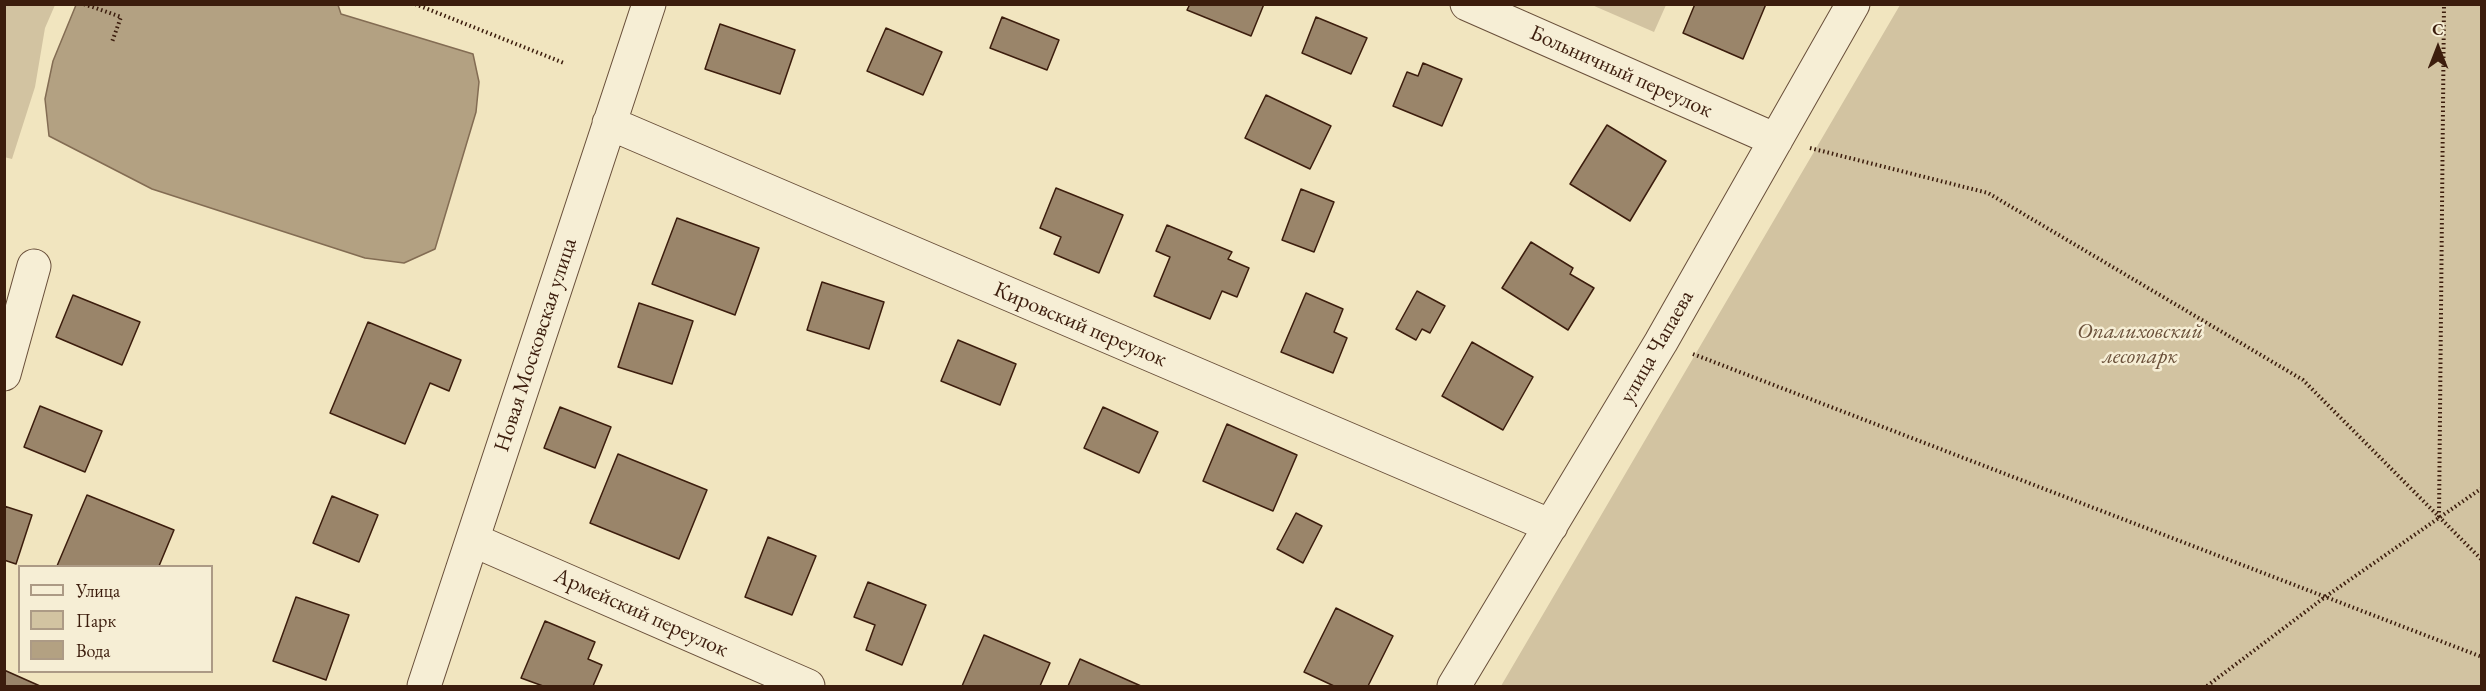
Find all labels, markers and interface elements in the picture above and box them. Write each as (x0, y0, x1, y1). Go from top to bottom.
north arrow (2408, 18, 2468, 78)
text: С (2432, 19, 2444, 40)
street label: Больничный переулок (1526, 20, 1716, 124)
street label: Новая Московская улица (489, 235, 583, 455)
street label: Кировский переулок (990, 277, 1170, 373)
street label: улица Чапаева (1614, 286, 1700, 408)
park label: Опалиховский лесопарк (2077, 319, 2203, 370)
street label: Армейский переулок (550, 563, 732, 663)
legend (18, 565, 213, 673)
text: Улица (76, 579, 120, 602)
text: Парк (76, 609, 116, 632)
text: Вода (76, 639, 110, 662)

